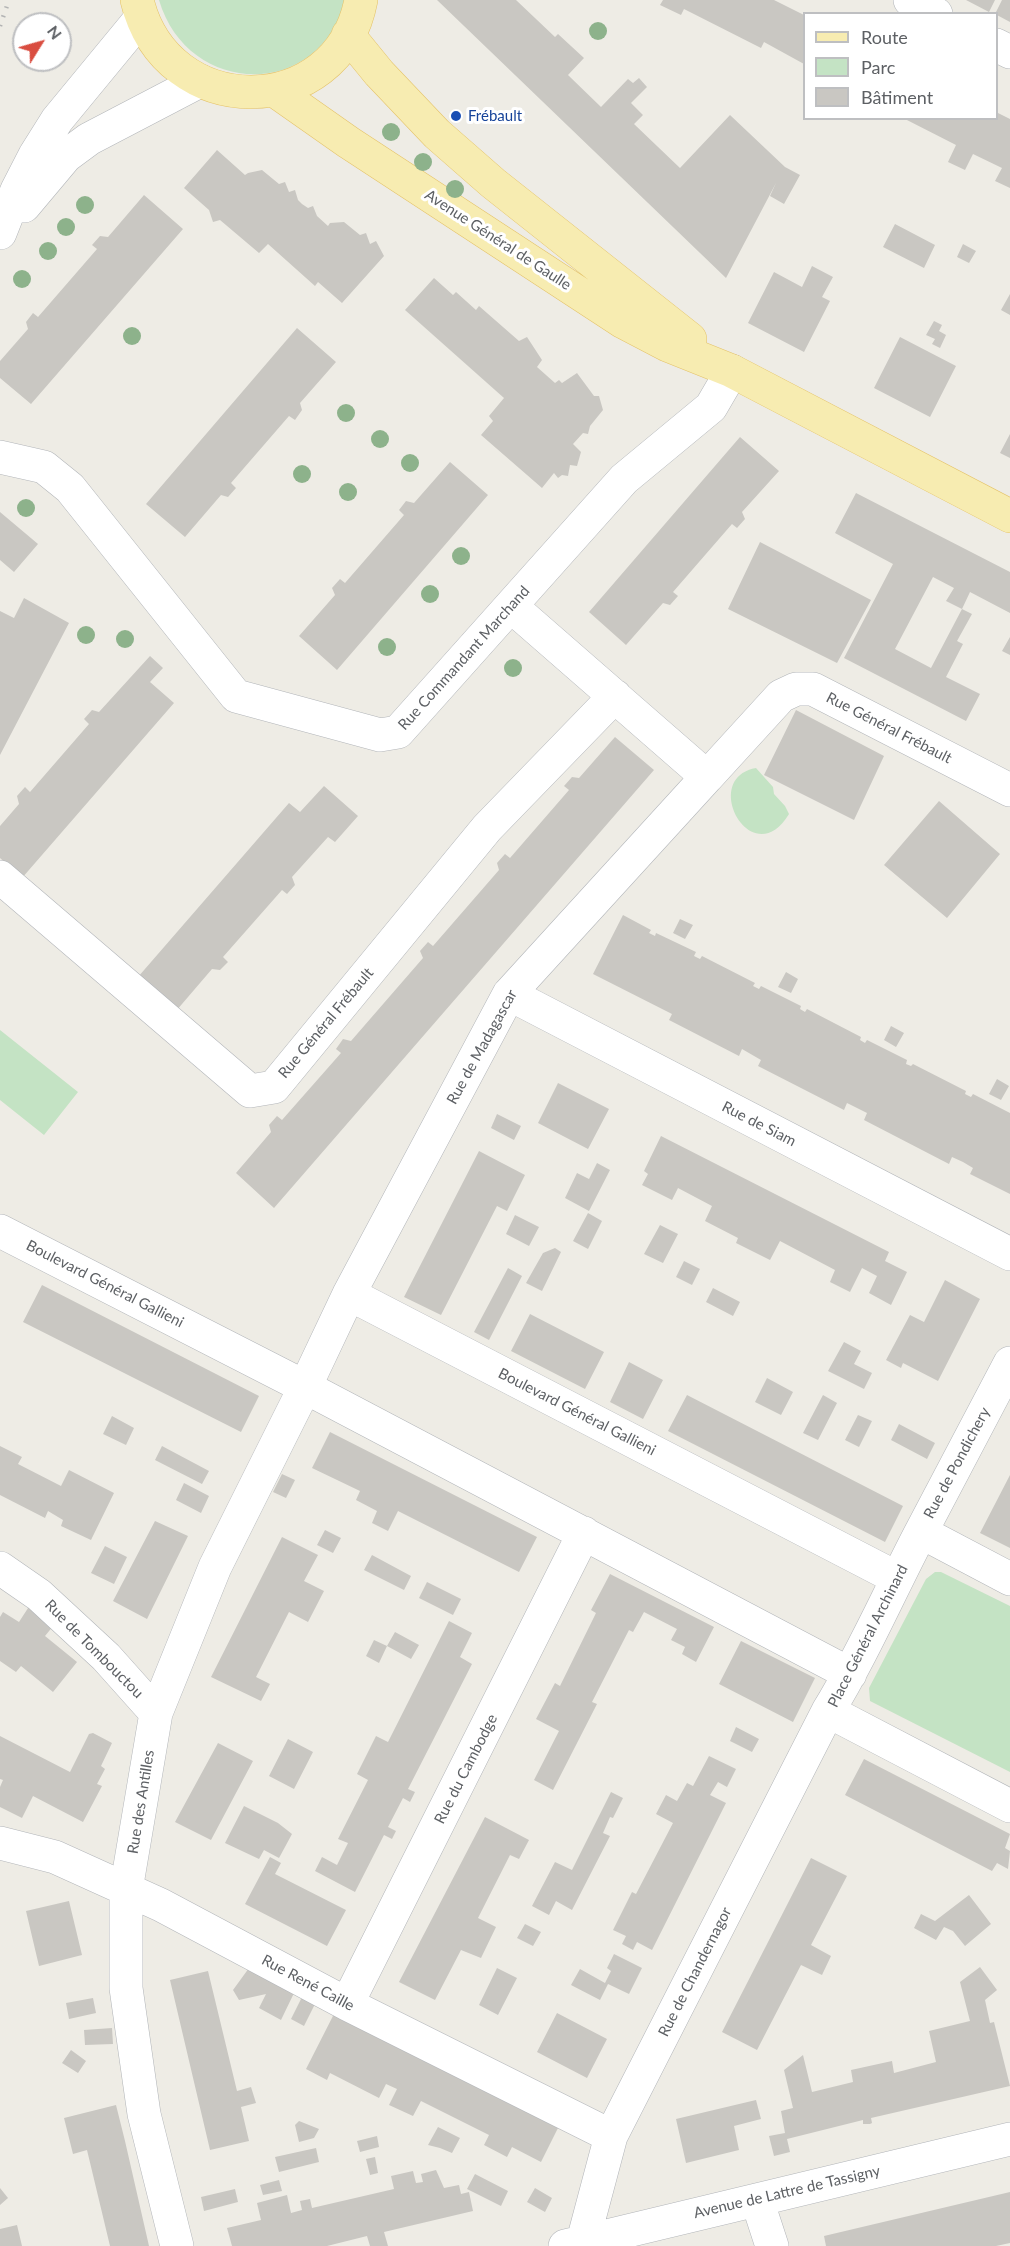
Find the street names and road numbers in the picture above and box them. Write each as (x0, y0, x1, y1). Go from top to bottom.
street label: Avenue Général de Gaulle (422, 186, 574, 294)
street label: Rue Commandant Marchand (395, 582, 533, 734)
street label: Rue Général Frébault (823, 689, 955, 767)
street label: Rue Général Frébault (275, 964, 377, 1082)
street label: Rue de Madagascar (443, 987, 521, 1107)
street label: Rue de Siam (719, 1098, 799, 1150)
street label: Boulevard Général Gallieni (23, 1236, 187, 1332)
street label: Boulevard Général Gallieni (495, 1364, 659, 1460)
street label: Rue de Pondichery (920, 1404, 994, 1522)
street label: Place Général Archinard (824, 1562, 912, 1710)
street label: Rue de Tombouctou (41, 1596, 147, 1702)
street label: Rue du Cambodge (431, 1711, 501, 1827)
street label: Rue des Antilles (124, 1749, 158, 1855)
street label: Rue de Chandernagor (655, 1904, 735, 2040)
street label: Rue René Caille (259, 1951, 357, 2015)
street label: Avenue de Lattre de Tassigny (692, 2162, 882, 2222)

